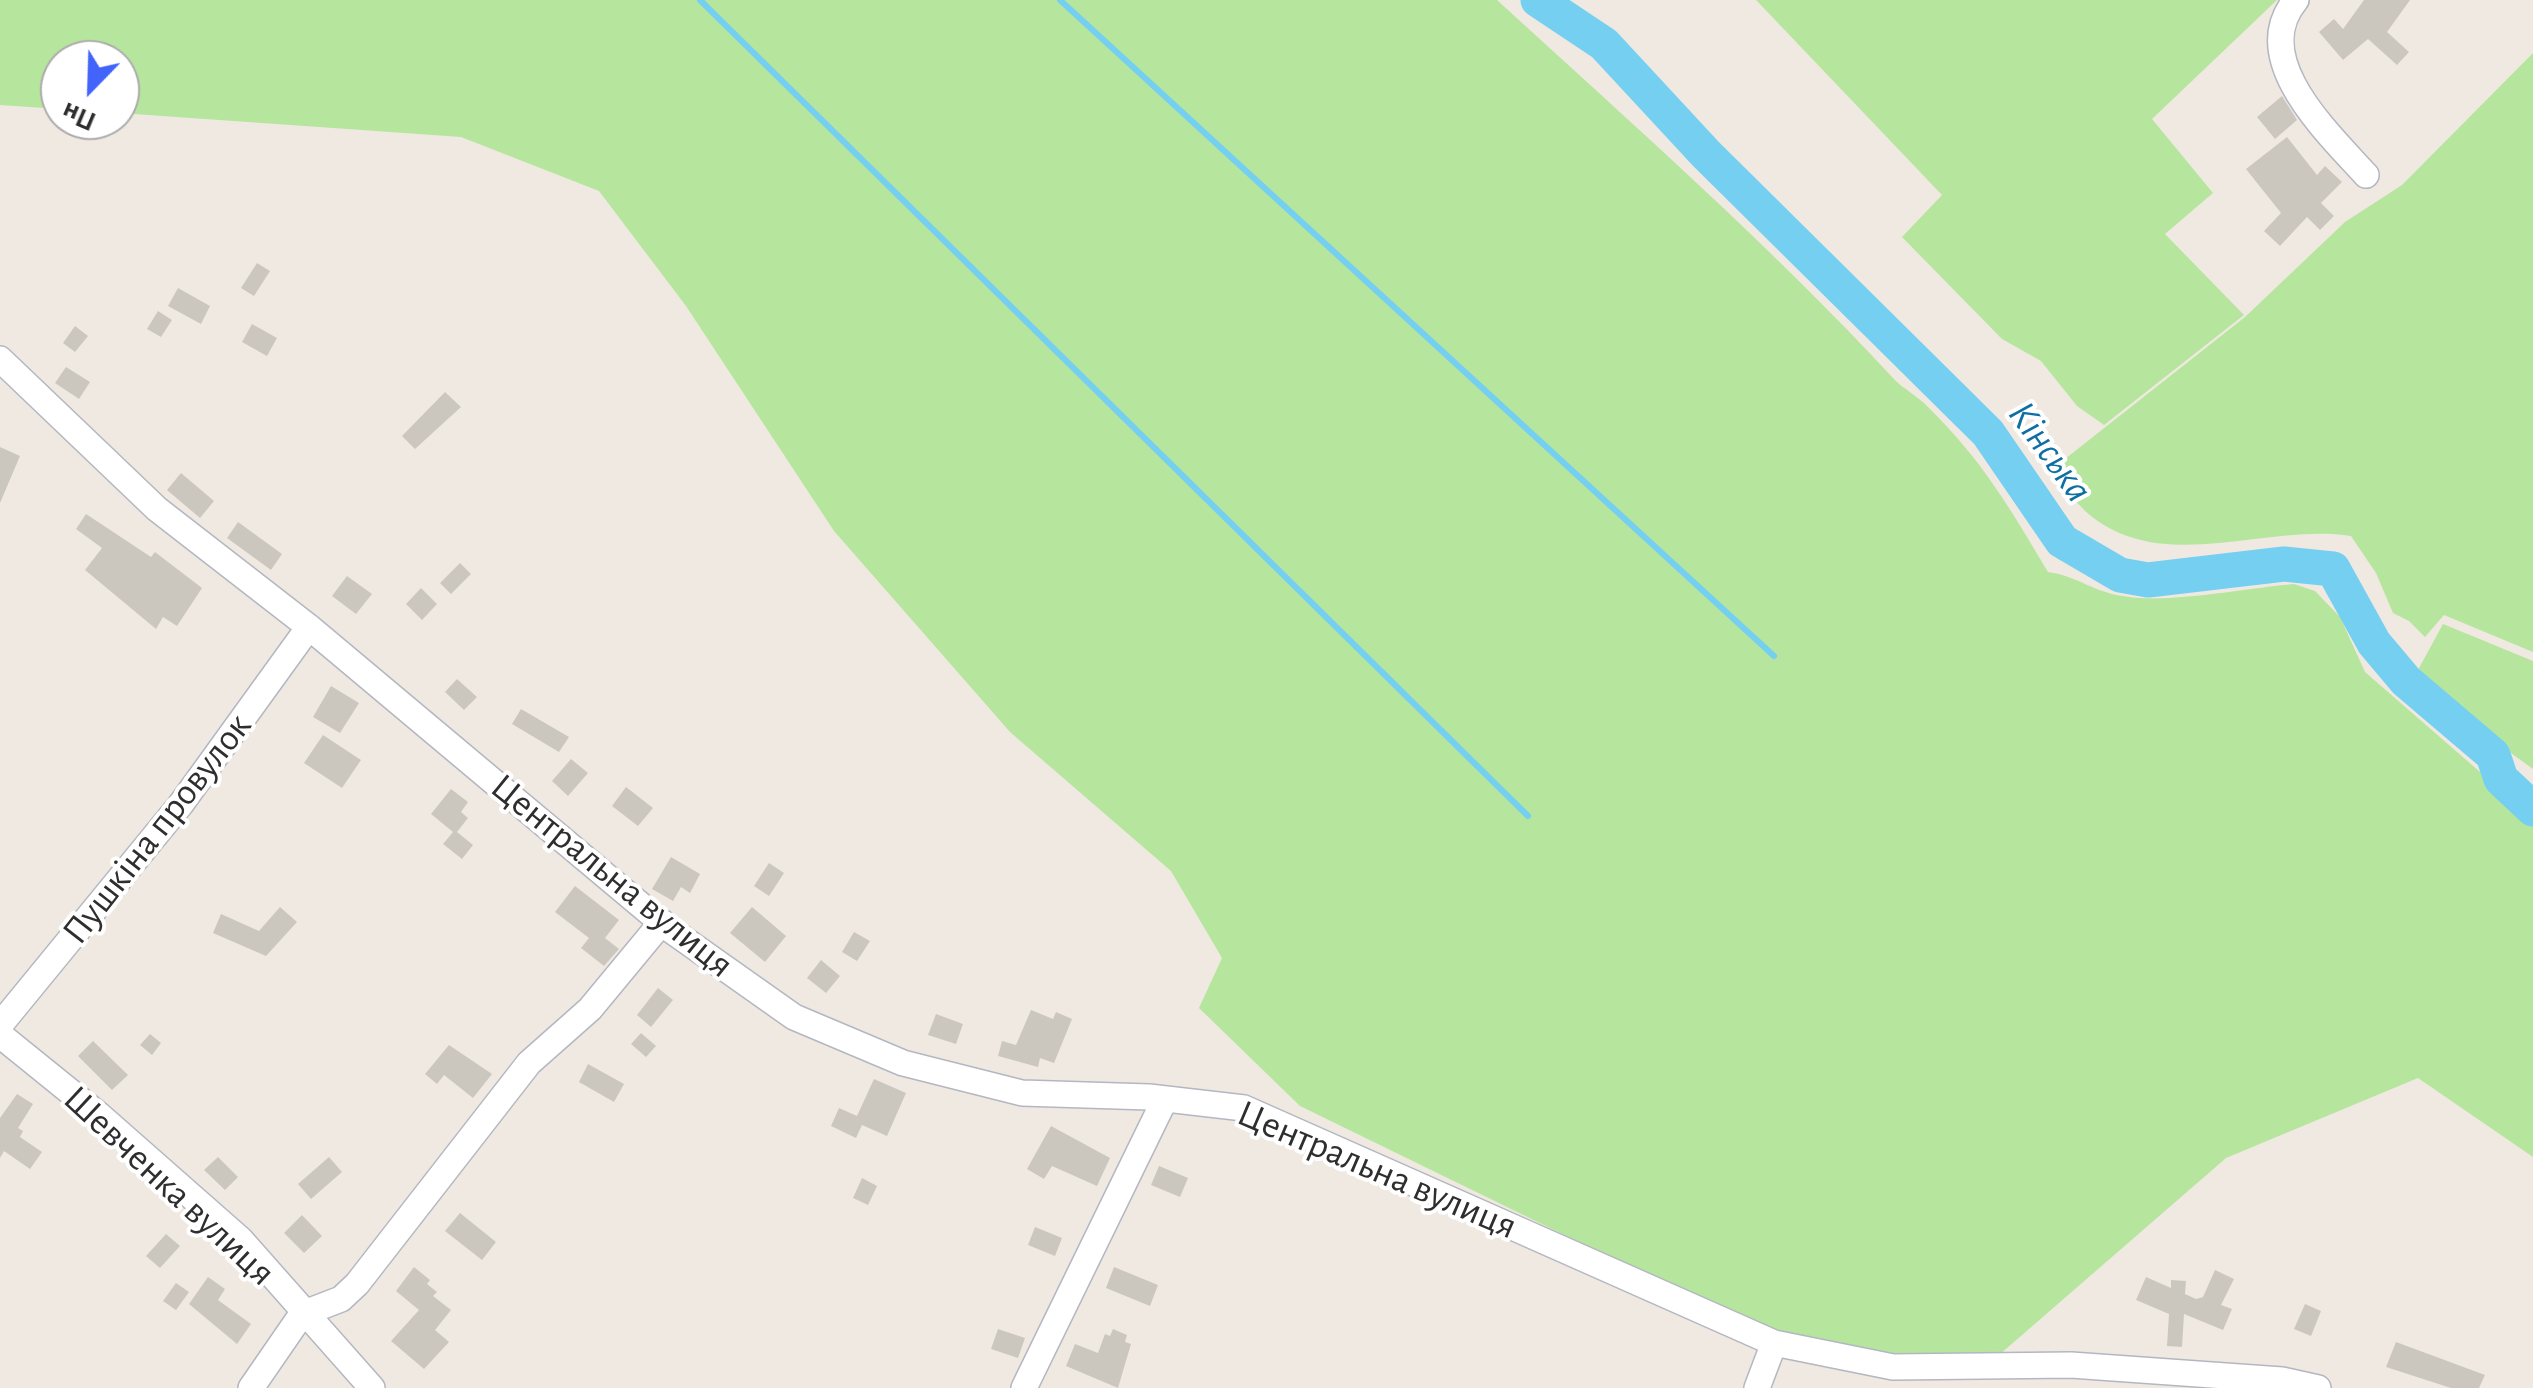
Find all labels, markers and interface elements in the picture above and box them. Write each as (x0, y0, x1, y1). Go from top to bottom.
north arrow (40, 40, 140, 140)
text: Пн (58, 96, 100, 135)
water label: Кінська (1998, 392, 2102, 512)
street label: Пушкіна провулок (53, 704, 261, 954)
street label: Центральна вулиця (481, 764, 743, 988)
street label: Шевченка вулиця (54, 1076, 284, 1296)
street label: Центральна вулиця (1230, 1091, 1524, 1249)

